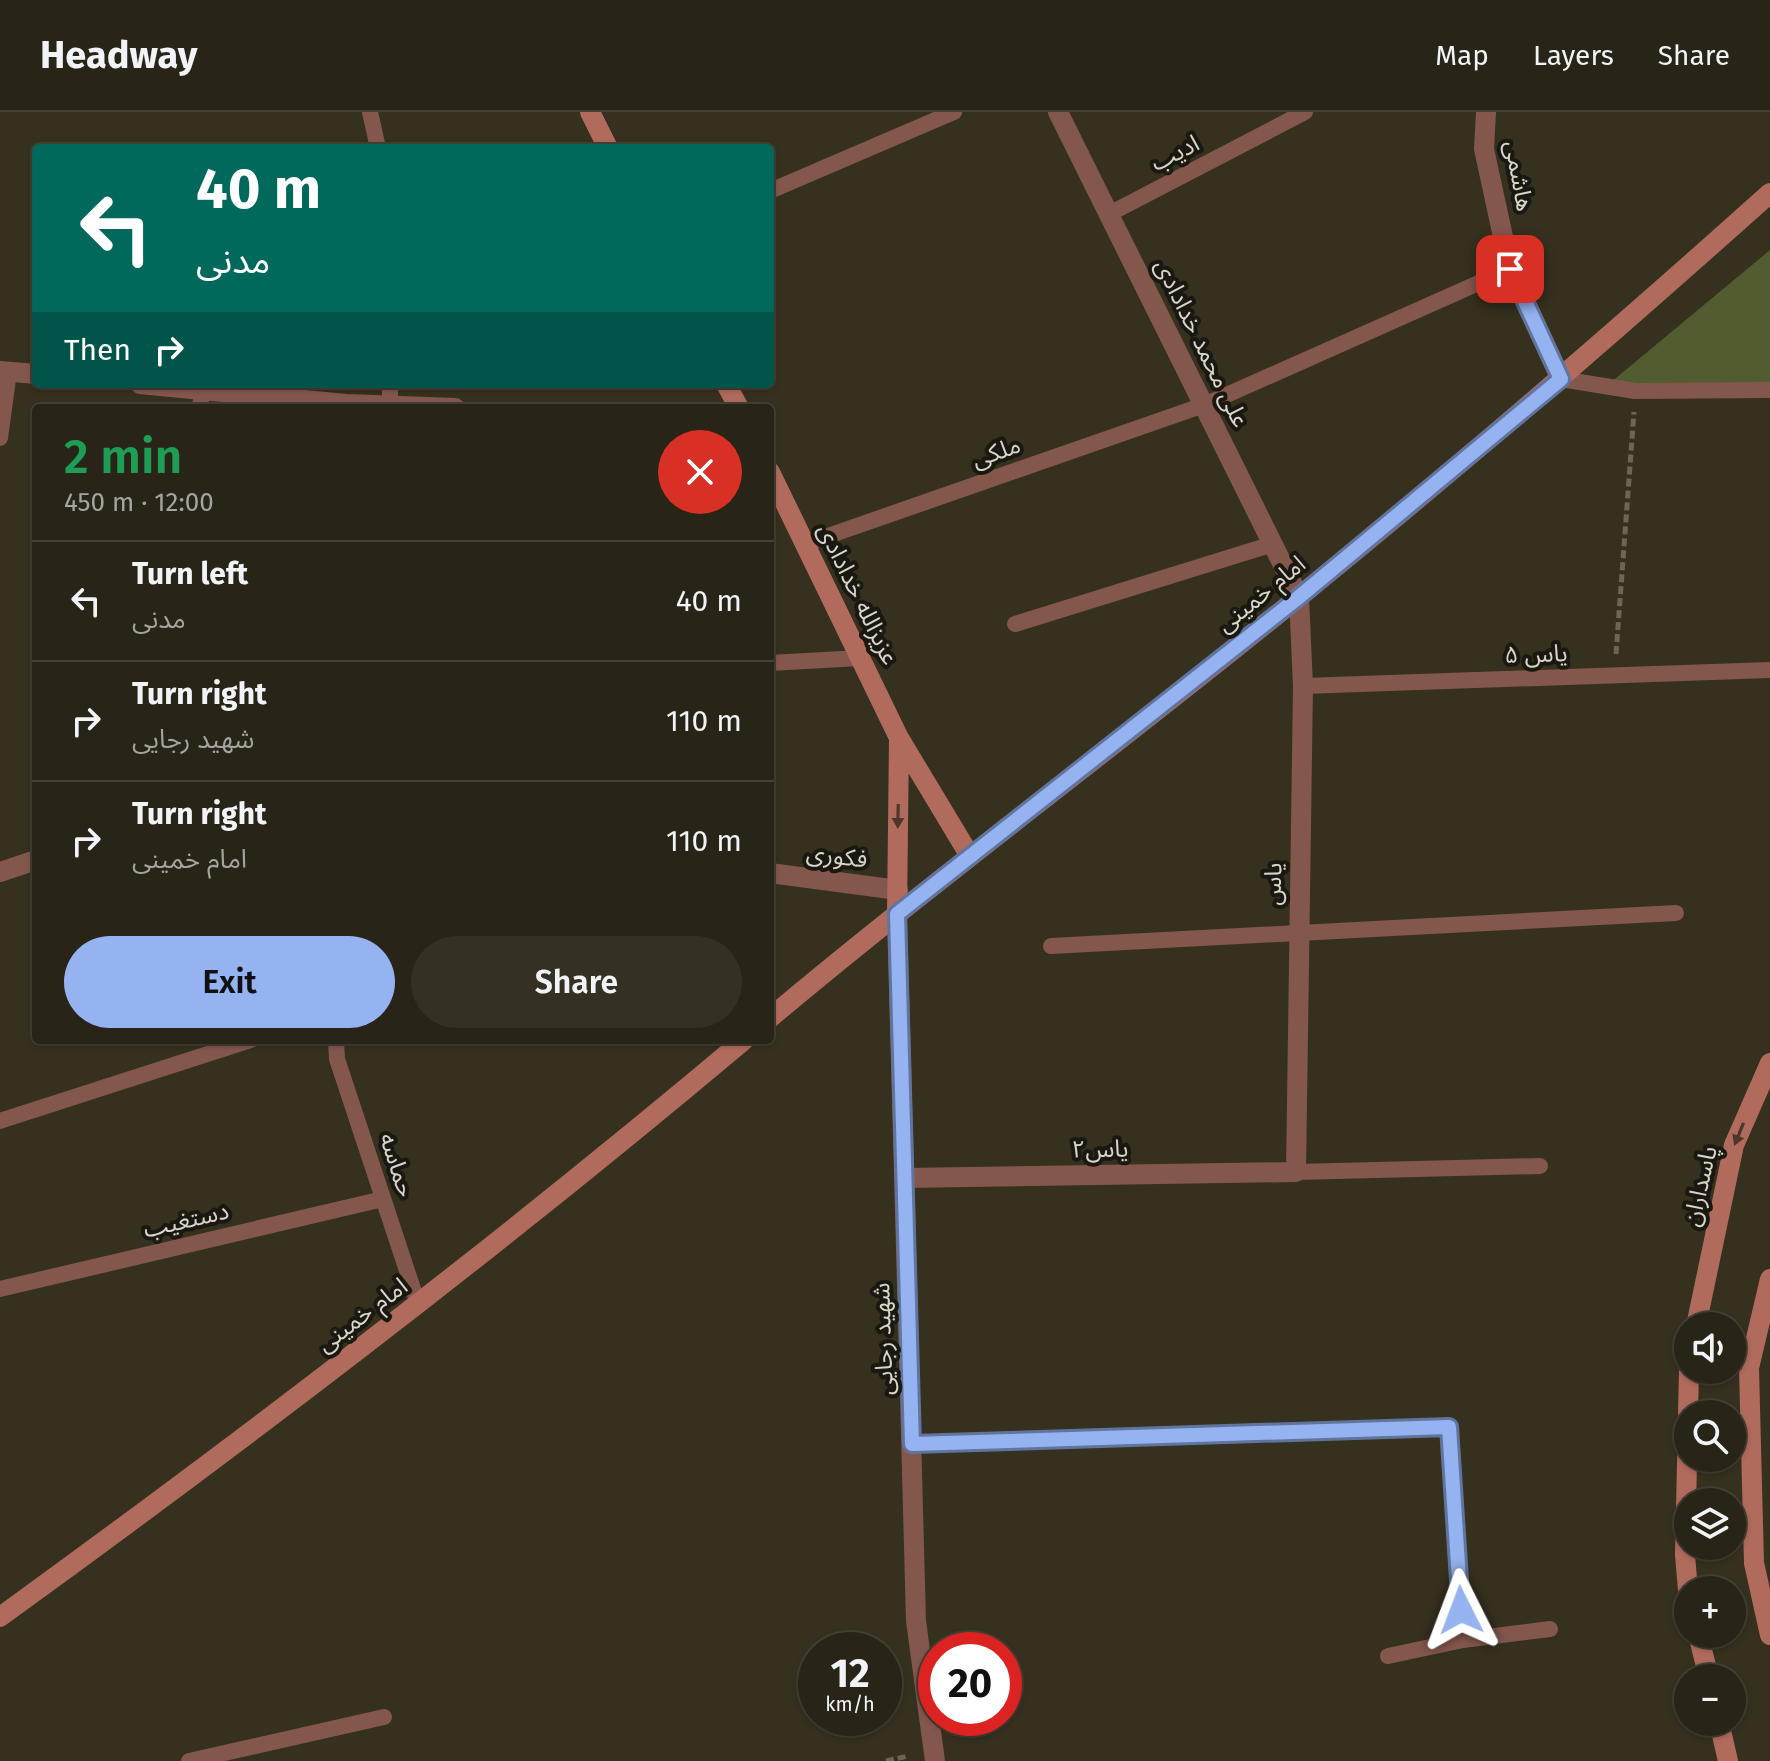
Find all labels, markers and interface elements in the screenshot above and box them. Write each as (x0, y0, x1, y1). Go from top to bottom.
text: Headway (40, 32, 197, 78)
text: Map (1435, 39, 1489, 72)
text: Layers (1533, 39, 1614, 72)
text: Share (1658, 39, 1730, 72)
street label: ادیب (1146, 129, 1204, 177)
street label: هاشمی (1499, 139, 1539, 213)
text: 40 m (196, 156, 321, 223)
icon: left (64, 176, 168, 280)
pin (1476, 235, 1544, 303)
text: مدنی (196, 239, 270, 283)
icon: arrive (1488, 247, 1532, 291)
street label: علی محمد خدادادی (1149, 254, 1255, 432)
icon: right (147, 328, 191, 372)
text: Then (64, 332, 131, 368)
text: 2 min (64, 428, 182, 486)
button: close (658, 430, 742, 514)
street label: ملکی (968, 431, 1024, 473)
text: 450 m · 12:00 (64, 487, 214, 518)
street label: عزیزالله خدادادی (812, 519, 904, 669)
street label: امام خمینی (1211, 550, 1314, 641)
text: Turn left (132, 556, 248, 592)
icon: left (64, 579, 108, 623)
text: 40 m (676, 583, 742, 619)
text: مدنی (132, 604, 186, 635)
street label: یاس ۵ (1504, 639, 1568, 669)
text: Turn right (132, 676, 267, 712)
icon: right (64, 699, 108, 743)
text: 110 m (666, 703, 742, 739)
text: شهید رجایی (132, 724, 254, 755)
text: Turn right (132, 796, 267, 832)
one-way arrow (892, 804, 905, 829)
icon: right (64, 819, 108, 863)
text: 110 m (666, 823, 742, 859)
street label: فکوری (805, 838, 869, 874)
text: امام خمینی (132, 844, 247, 875)
street label: یاس (1259, 862, 1287, 906)
button: Exit (64, 936, 395, 1028)
button: Share (411, 936, 742, 1028)
one-way arrow (1733, 1122, 1746, 1146)
street label: حماسه (374, 1130, 420, 1200)
street label: یاس۲ (1071, 1135, 1129, 1163)
street label: پاسداران (1677, 1143, 1724, 1229)
street label: دستغیب (141, 1197, 231, 1243)
street label: امام خمینی (311, 1272, 415, 1361)
street label: شهید رجایی (867, 1282, 899, 1396)
map controls (1674, 1312, 1746, 1736)
button: sound (1674, 1312, 1746, 1384)
button: search (1674, 1400, 1746, 1472)
button: layers (1674, 1488, 1746, 1560)
position arrow (1419, 1568, 1503, 1652)
button: + (1674, 1576, 1746, 1648)
speed limit sign: 20 (918, 1632, 1022, 1736)
text: 12 (830, 1650, 870, 1698)
button: − (1674, 1664, 1746, 1736)
text: km/h (825, 1692, 875, 1716)

